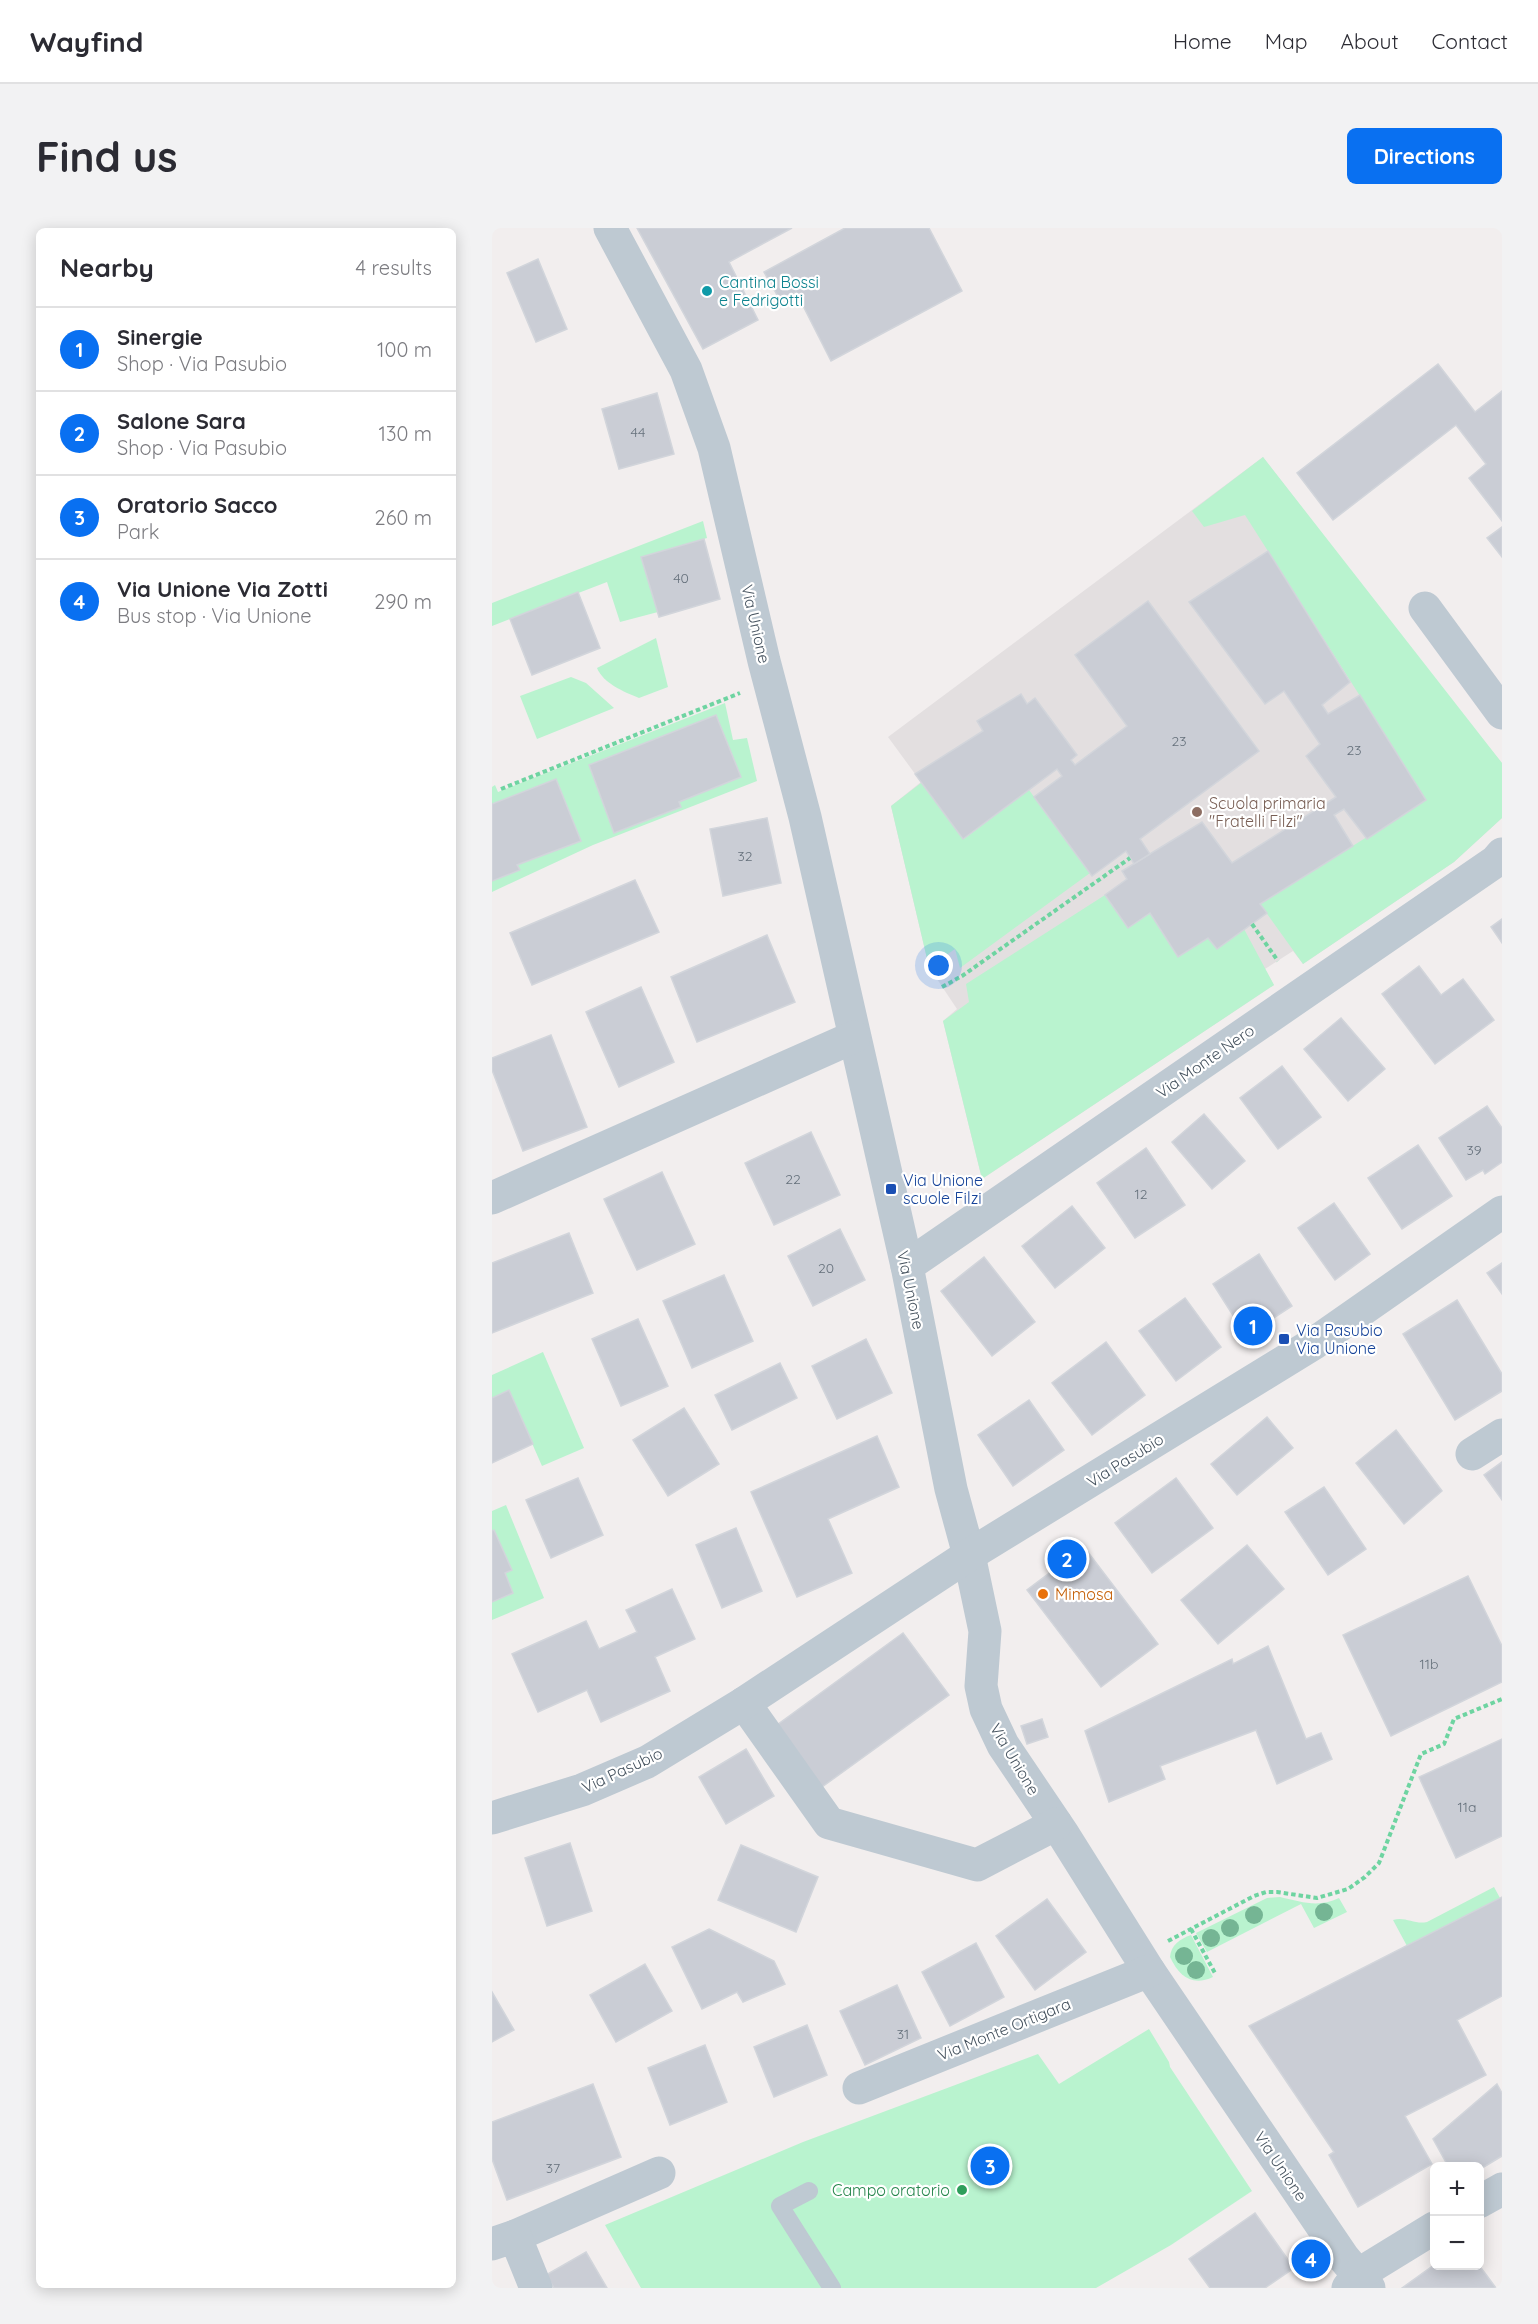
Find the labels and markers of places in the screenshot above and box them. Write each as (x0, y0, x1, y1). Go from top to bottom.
place label: Cantina Bossi e Fedrigotti (719, 272, 819, 310)
marker: Cantina Bossi e Fedrigotti (700, 284, 714, 298)
place label: Scuola primaria "Fratelli Filzi" (1209, 793, 1326, 831)
marker: Scuola primaria "Fratelli Filzi" (1190, 805, 1204, 819)
place label: Via Unione scuole Filzi (903, 1170, 983, 1208)
marker: Via Unione scuole Filzi (884, 1182, 898, 1196)
pin: 1 (1234, 1304, 1272, 1348)
place label: Via Pasubio Via Unione (1296, 1320, 1383, 1358)
marker: Via Pasubio Via Unione (1277, 1332, 1291, 1346)
pin: 2 (1048, 1536, 1086, 1582)
place label: Mimosa (1055, 1584, 1113, 1604)
marker: Mimosa (1036, 1587, 1050, 1601)
pin: 3 (970, 2144, 1010, 2188)
place label: Campo oratorio (832, 2180, 950, 2200)
marker: Campo oratorio (955, 2183, 969, 2197)
pin: 4 (1292, 2236, 1330, 2282)

